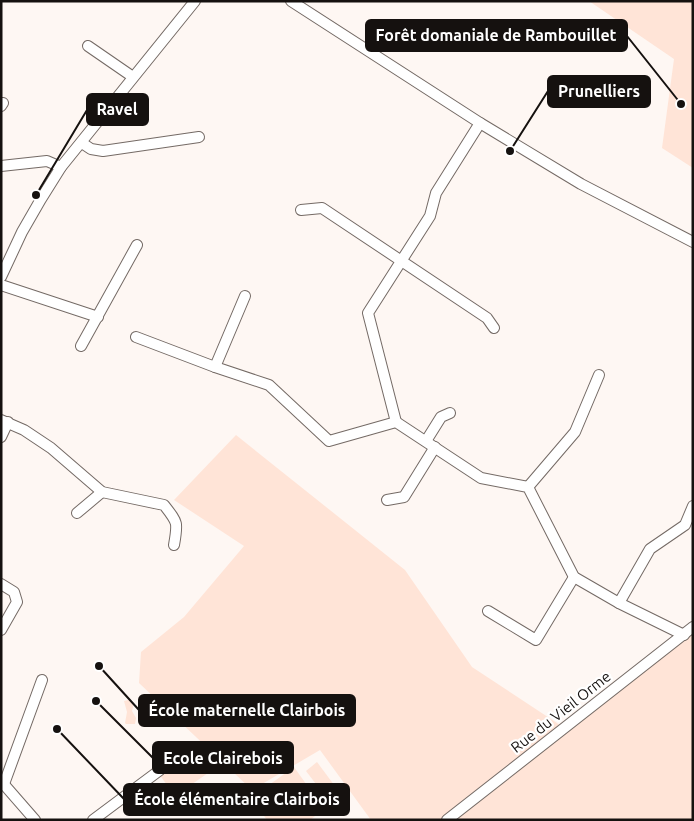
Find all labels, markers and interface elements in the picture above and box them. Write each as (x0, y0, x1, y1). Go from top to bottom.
callout: Forêt domaniale de Rambouillet (366, 20, 627, 51)
text: Forêt domaniale de Rambouillet (376, 26, 617, 44)
callout: Prunelliers (548, 76, 650, 107)
text: Prunelliers (558, 82, 640, 100)
callout: Ravel (87, 94, 148, 125)
text: Ravel (96, 100, 138, 118)
street label: Rue du Vieil Orme (507, 667, 614, 756)
callout: École maternelle Clairbois (139, 695, 355, 726)
text: École maternelle Clairbois (149, 699, 345, 719)
callout: Ecole Clairebois (153, 742, 293, 773)
text: Ecole Clairebois (163, 749, 283, 767)
callout: École élémentaire Clairbois (124, 784, 349, 815)
text: École élémentaire Clairbois (134, 788, 340, 808)

